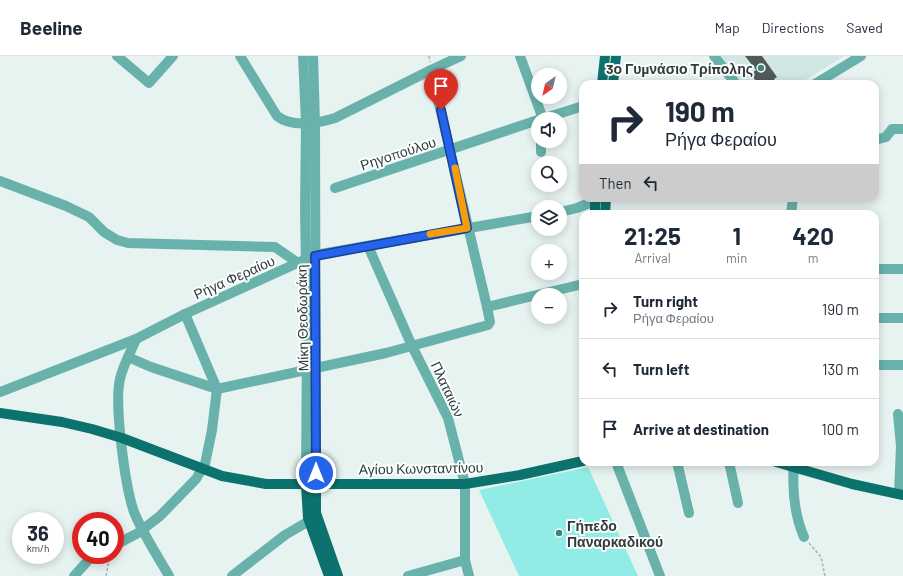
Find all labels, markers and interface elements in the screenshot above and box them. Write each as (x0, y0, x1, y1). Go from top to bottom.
text: Beeline (20, 16, 83, 39)
text: Map (715, 19, 740, 36)
text: Directions (762, 19, 824, 36)
text: Saved (846, 19, 883, 36)
place label: 3ο Γυμνάσιο Τρίπολης (606, 60, 753, 77)
marker: 3ο Γυμνάσιο Τρίπολης (756, 63, 766, 73)
north arrow (531, 68, 567, 104)
map controls (531, 68, 567, 324)
pin (424, 69, 458, 110)
icon: arrive (430, 75, 452, 97)
text: 190 m (665, 94, 735, 128)
icon: right (599, 96, 651, 148)
button: sound (531, 112, 567, 148)
text: Ρήγα Φεραίου (665, 128, 777, 150)
street label: Ρηγοπούλου (358, 133, 438, 173)
button: search (531, 156, 567, 192)
icon: left (640, 172, 662, 194)
text: Then (599, 174, 632, 192)
button: layers (531, 200, 567, 236)
text: 21:25 (624, 221, 681, 250)
text: 1 (732, 221, 741, 250)
text: 420 (792, 221, 834, 250)
button: + (531, 244, 567, 280)
text: Arrival (634, 250, 671, 266)
text: min (726, 250, 747, 266)
text: m (808, 250, 818, 266)
street label: Ρήγα Φεραίου (191, 252, 277, 302)
street label: Μίκη Θεοδωράκη (293, 264, 311, 372)
button: − (531, 288, 567, 324)
text: Turn right (633, 292, 698, 310)
icon: right (599, 298, 621, 320)
text: 190 m (822, 300, 859, 318)
text: Ρήγα Φεραίου (633, 310, 714, 326)
street label: Πλαταιών (428, 358, 468, 420)
icon: left (599, 358, 621, 380)
text: Turn left (633, 360, 689, 378)
text: 130 m (822, 360, 859, 378)
icon: arrive (599, 418, 621, 440)
text: Arrive at destination (633, 420, 769, 438)
text: 100 m (821, 420, 859, 438)
position arrow (295, 452, 337, 494)
street label: Αγίου Κωνσταντίνου (359, 458, 483, 478)
speed limit sign: 40 (72, 512, 124, 564)
place label: Γήπεδο Παναρκαδικού (567, 517, 663, 550)
text: 36 (27, 521, 49, 545)
marker: Γήπεδο Παναρκαδικού (554, 528, 564, 538)
text: km/h (27, 542, 49, 554)

